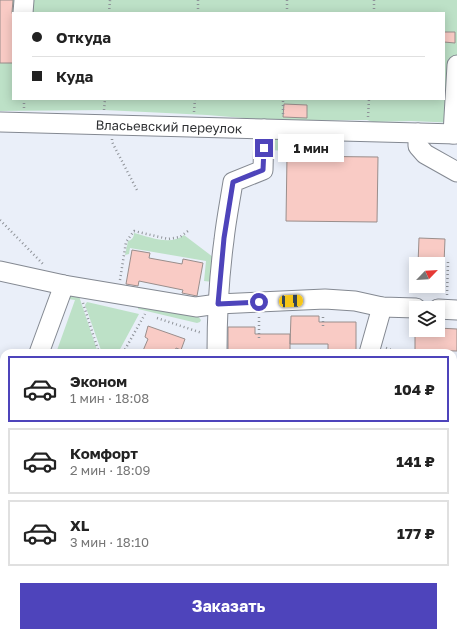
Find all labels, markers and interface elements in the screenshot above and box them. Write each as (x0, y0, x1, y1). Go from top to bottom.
text: Откуда (56, 28, 111, 46)
text: Куда (56, 67, 93, 85)
street label: Власьевский переулок (95, 117, 243, 136)
callout: 1 мин (278, 134, 344, 162)
route end (255, 139, 273, 157)
text: 1 мин (293, 140, 329, 156)
north arrow (409, 257, 445, 293)
map controls (409, 257, 445, 337)
route start (250, 293, 268, 311)
car (279, 294, 303, 308)
button: layers (409, 301, 445, 337)
icon: car (22, 371, 58, 407)
text: Эконом (70, 372, 127, 390)
text: 104 ₽ (394, 380, 435, 398)
text: 1 мин · 18:08 (70, 390, 149, 406)
icon: car (22, 443, 58, 479)
text: Комфорт (70, 444, 138, 462)
text: 141 ₽ (396, 452, 435, 470)
text: 2 мин · 18:09 (70, 462, 150, 478)
icon: car (22, 515, 58, 551)
text: XL (70, 516, 89, 534)
text: 177 ₽ (397, 524, 435, 542)
text: 3 мин · 18:10 (70, 534, 149, 550)
button: Заказать (20, 583, 437, 629)

